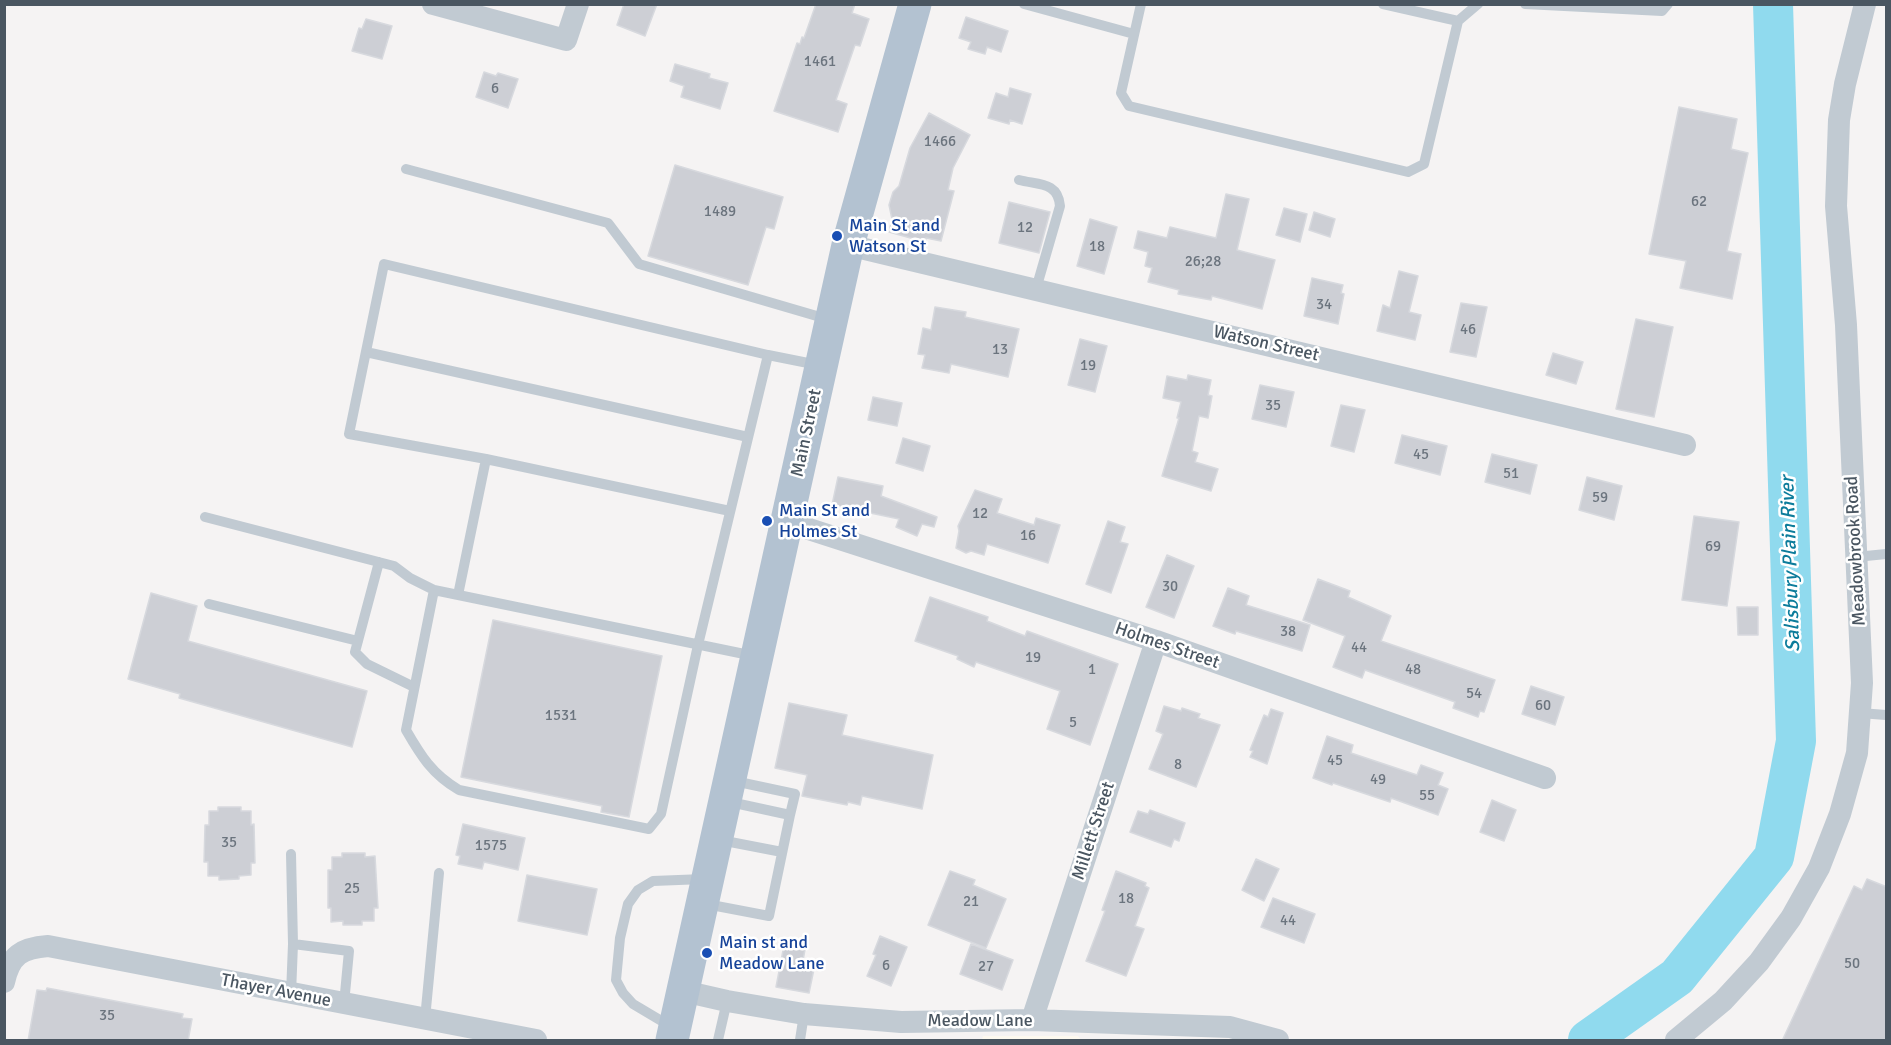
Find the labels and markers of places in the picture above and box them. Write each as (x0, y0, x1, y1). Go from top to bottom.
place label: Main St and Watson St (849, 215, 940, 258)
marker: Main St and Watson St (830, 229, 844, 243)
place label: Main St and Holmes St (779, 500, 870, 542)
marker: Main St and Holmes St (760, 514, 774, 528)
place label: Main st and Meadow Lane (719, 932, 824, 974)
marker: Main st and Meadow Lane (700, 946, 714, 960)

